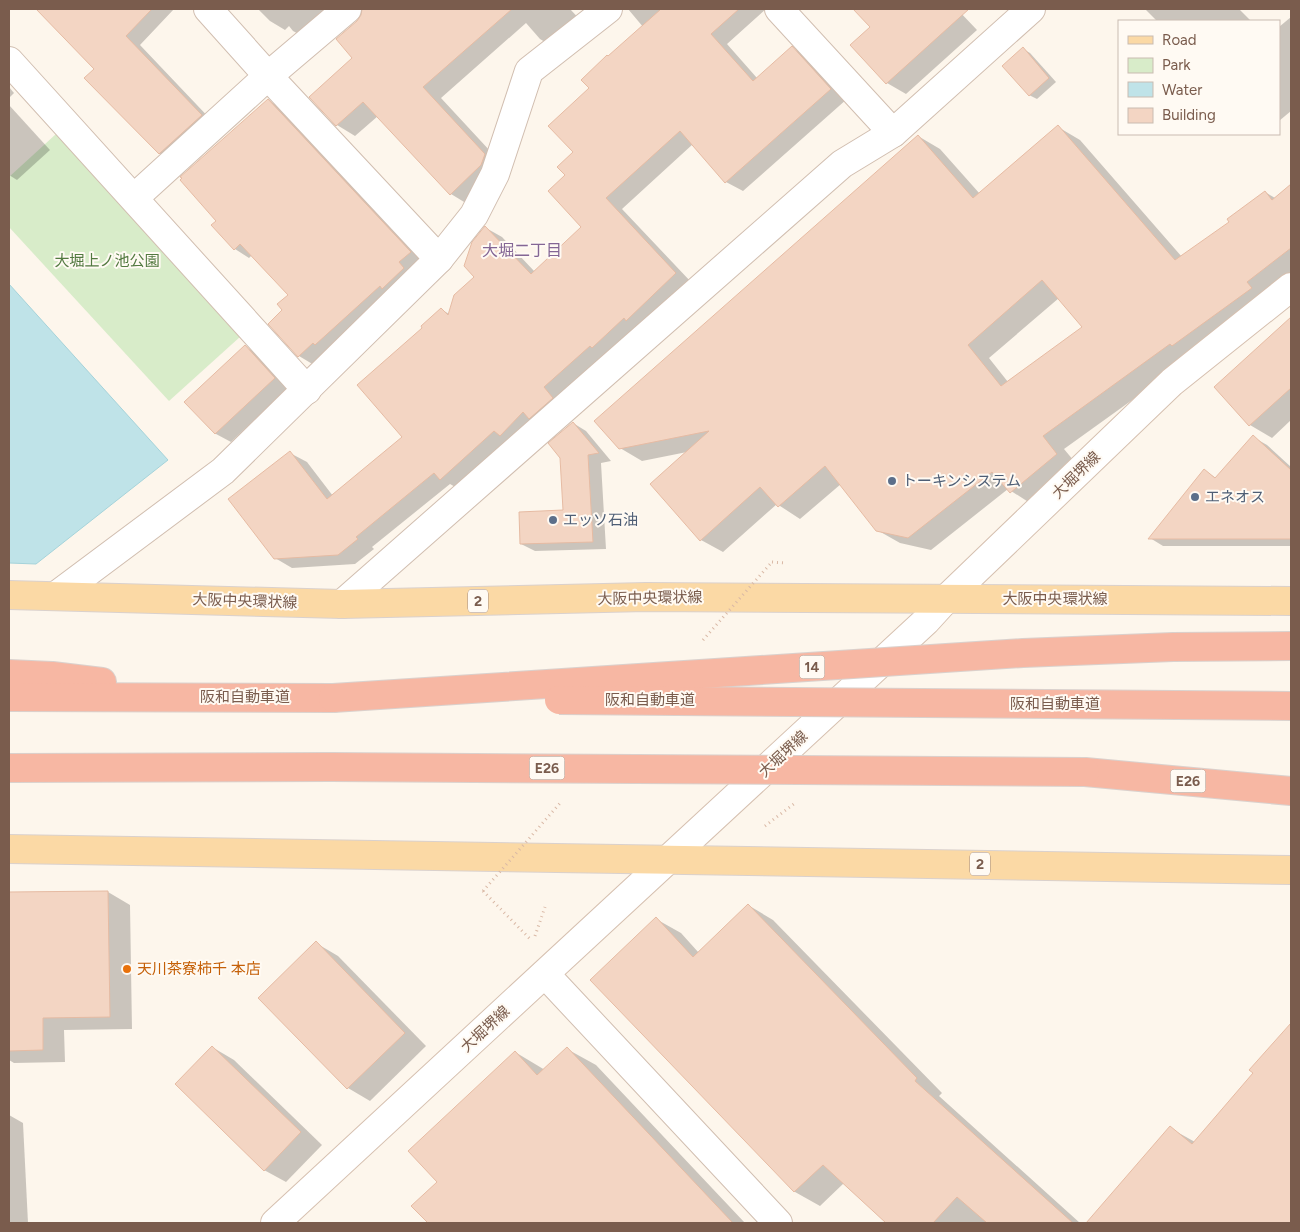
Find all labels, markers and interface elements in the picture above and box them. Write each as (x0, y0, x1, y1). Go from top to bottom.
legend (1118, 20, 1280, 135)
text: Road (1162, 31, 1197, 49)
text: Park (1162, 56, 1191, 74)
text: Water (1162, 81, 1202, 99)
text: Building (1162, 106, 1216, 124)
district label: 大堀二丁目 (482, 241, 562, 260)
park label: 大堀上ノ池公園 (54, 252, 160, 270)
street label: 大堀堺線 (1048, 448, 1104, 502)
place label: トーキンシステム (902, 472, 1021, 490)
marker: トーキンシステム (886, 475, 898, 487)
place label: エネオス (1205, 488, 1265, 506)
marker: エネオス (1189, 491, 1201, 503)
place label: エッソ石油 (563, 511, 638, 529)
marker: エッソ石油 (547, 514, 559, 526)
street label: 大阪中央環状線 (597, 588, 703, 608)
street label: 大阪中央環状線 (192, 590, 298, 612)
road number: 2 (468, 590, 488, 612)
street label: 大阪中央環状線 (1002, 590, 1108, 608)
road number: 14 (800, 656, 824, 679)
street label: 阪和自動車道 (200, 688, 290, 706)
street label: 阪和自動車道 (605, 691, 695, 709)
street label: 阪和自動車道 (1010, 695, 1100, 713)
street label: 大堀堺線 (755, 727, 811, 781)
road number: E26 (530, 756, 564, 780)
road number: E26 (1170, 769, 1206, 792)
road number: 2 (970, 852, 990, 876)
place label: 天川茶寮柿千 本店 (137, 960, 261, 978)
marker: 天川茶寮柿千 本店 (121, 963, 133, 975)
street label: 大堀堺線 (457, 1002, 513, 1056)

